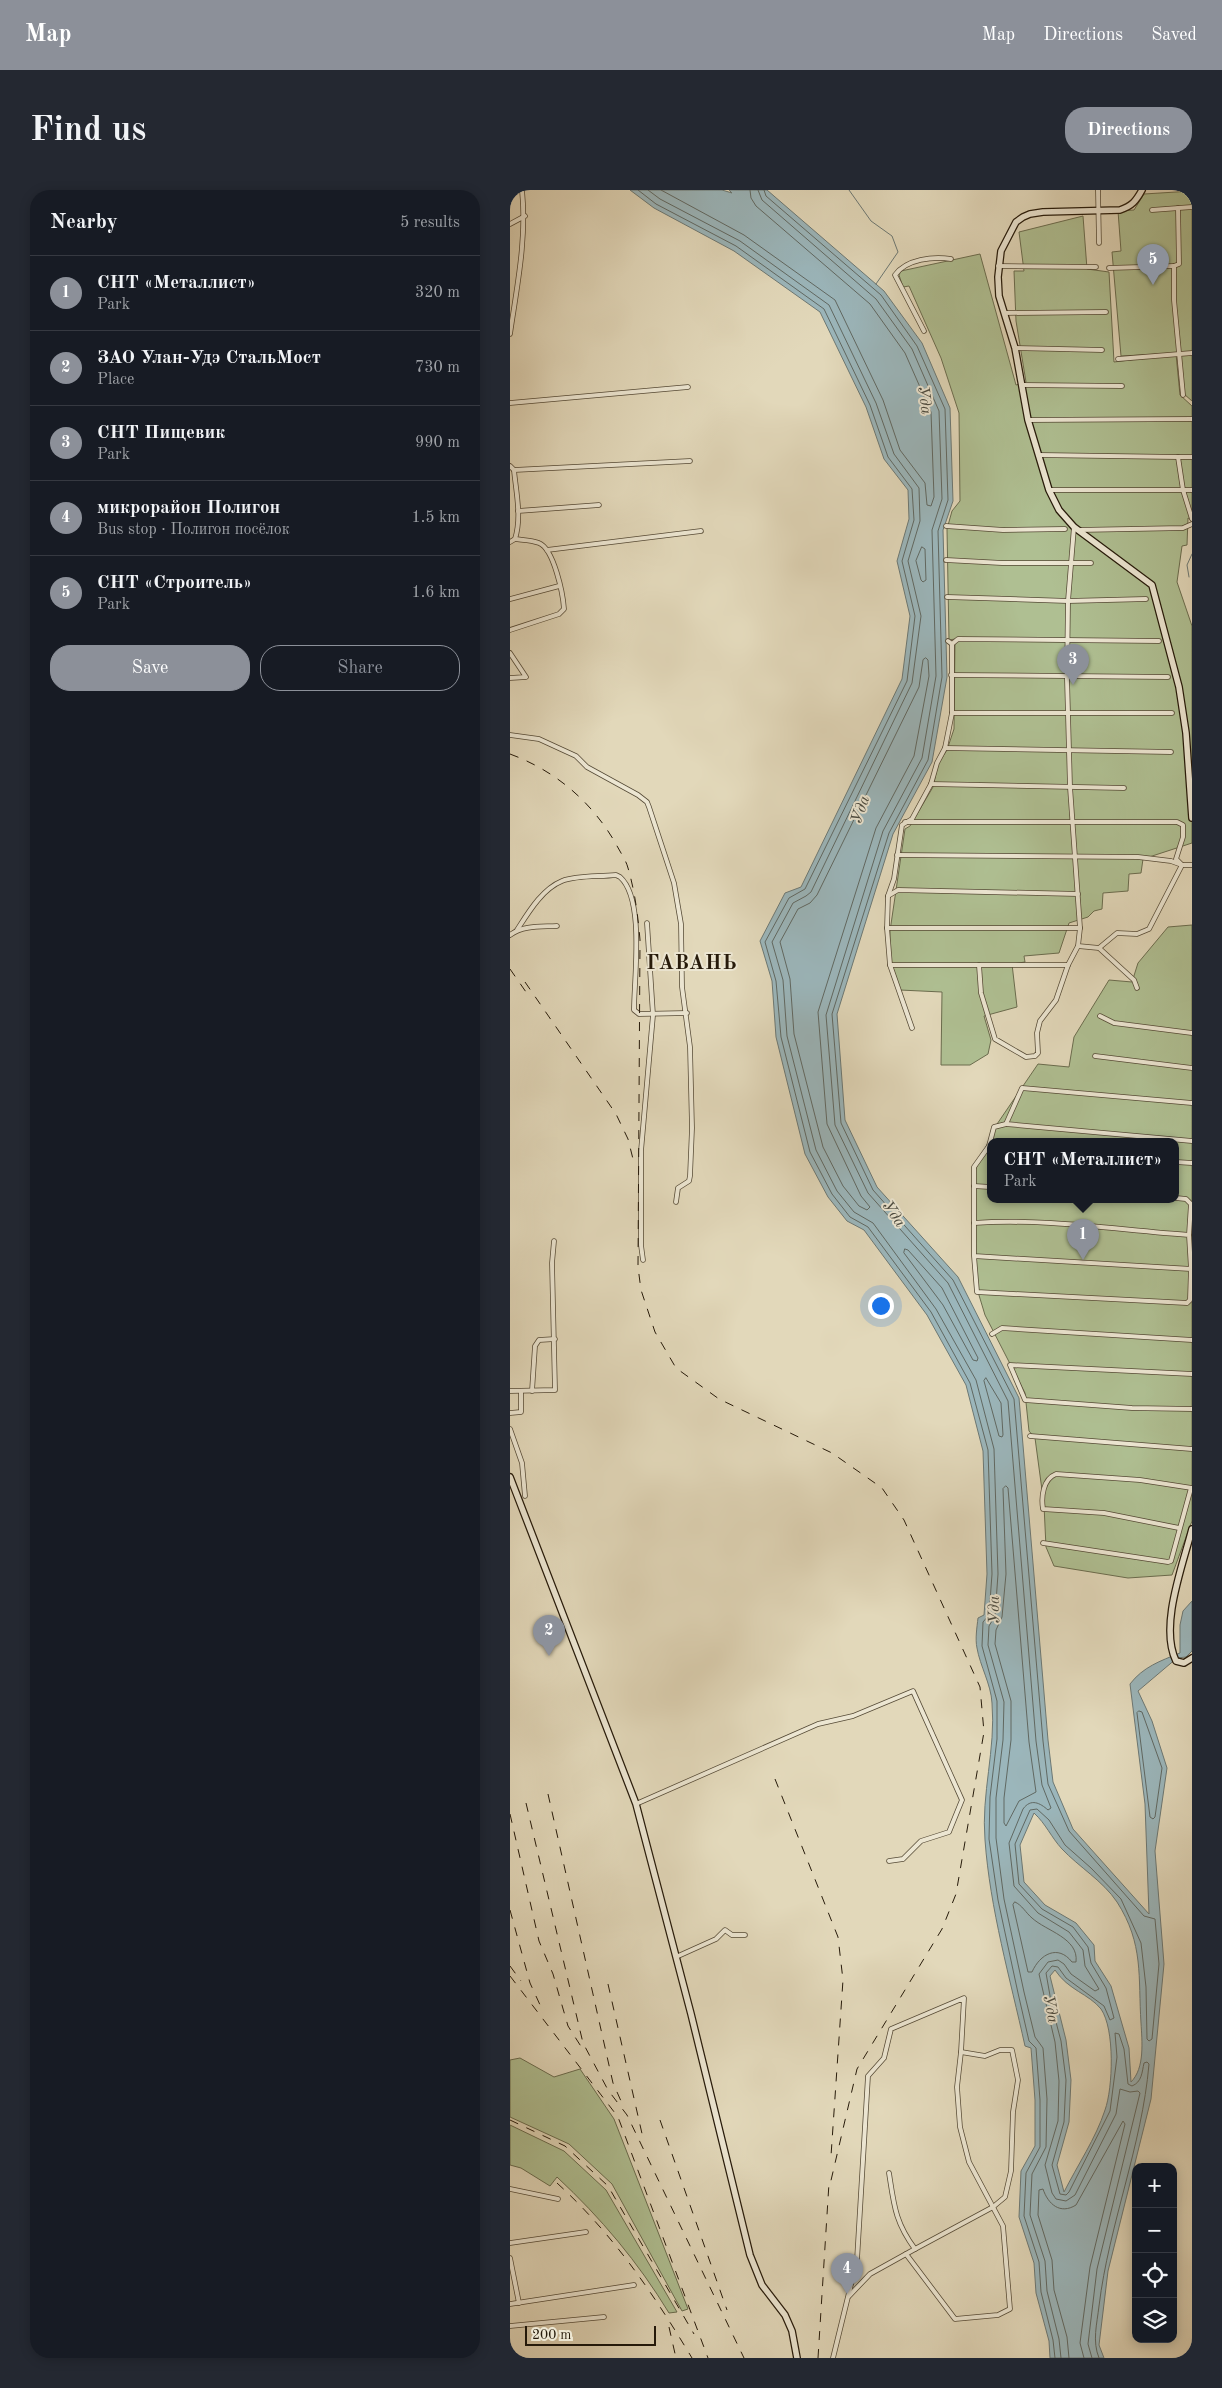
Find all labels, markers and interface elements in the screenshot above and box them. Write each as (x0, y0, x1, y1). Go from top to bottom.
text: Map (25, 23, 72, 47)
text: Map (982, 26, 1015, 44)
text: Directions (1043, 26, 1123, 44)
text: Saved (1151, 26, 1197, 44)
button: Directions (1065, 107, 1192, 153)
text: Find us (30, 113, 146, 148)
text: Nearby (50, 212, 118, 233)
text: 5 results (400, 215, 460, 231)
pin: 5 (1137, 244, 1169, 285)
text: СНТ «Металлист» (97, 274, 256, 293)
text: 1 (61, 285, 71, 301)
text: 320 m (415, 285, 460, 301)
text: Park (97, 297, 130, 313)
text: ЗАО Улан-Удэ СтальМост (97, 349, 321, 368)
text: 2 (61, 360, 71, 376)
text: 730 m (415, 360, 460, 376)
text: Place (97, 372, 134, 388)
water label: Уда (914, 385, 934, 416)
text: СНТ Пищевик (97, 424, 225, 443)
text: 3 (61, 435, 71, 451)
text: 990 m (415, 435, 460, 451)
text: Park (97, 447, 130, 463)
text: микрорайон Полигон (97, 499, 280, 518)
text: 4 (61, 510, 71, 526)
text: 1.5 km (411, 510, 460, 526)
text: Bus stop · Полигон посёлок (97, 522, 290, 538)
text: СНТ «Строитель» (97, 574, 252, 593)
text: 5 (61, 585, 71, 601)
text: 1.6 km (411, 585, 460, 601)
text: Park (97, 597, 130, 613)
pin: 3 (1057, 644, 1089, 685)
button: Save (50, 645, 250, 691)
button: Share (260, 645, 460, 691)
water label: Уда (849, 793, 873, 826)
district label: ГАВАНЬ (646, 954, 738, 974)
popup (987, 1138, 1179, 1203)
text: СНТ «Металлист» (1004, 1151, 1162, 1170)
text: Park (1004, 1174, 1037, 1190)
water label: Уда (878, 1198, 908, 1231)
pin: 1 (1067, 1219, 1099, 1260)
your location (868, 1293, 894, 1319)
water label: Уда (987, 1595, 1003, 1625)
pin: 2 (533, 1615, 565, 1656)
water label: Уда (1039, 1993, 1061, 2025)
map controls (1132, 2163, 1177, 2343)
button: + (1132, 2163, 1177, 2208)
button: − (1132, 2208, 1177, 2253)
pin: 4 (831, 2253, 863, 2294)
button: locate (1132, 2253, 1177, 2298)
button: layers (1132, 2298, 1177, 2343)
scale bar (525, 2323, 656, 2346)
text: 200 m (532, 2328, 571, 2342)

